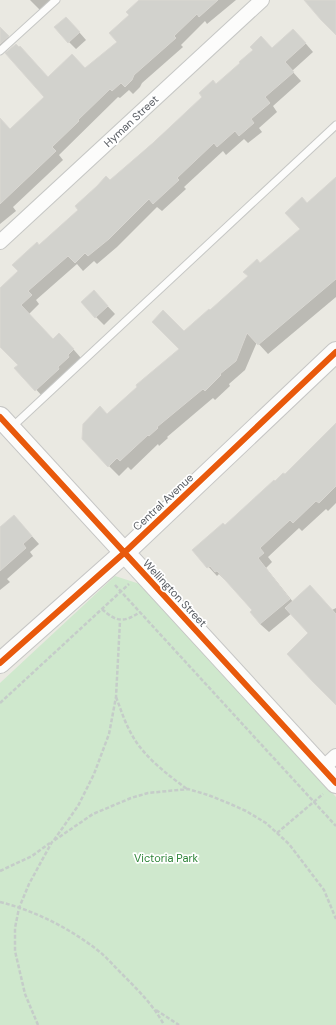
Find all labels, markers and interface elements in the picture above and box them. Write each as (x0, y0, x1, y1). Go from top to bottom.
street label: Hyman Street (101, 92, 161, 150)
street label: Central Avenue (130, 470, 196, 534)
street label: Wellington Street (140, 556, 210, 630)
park label: Victoria Park (134, 851, 199, 865)

